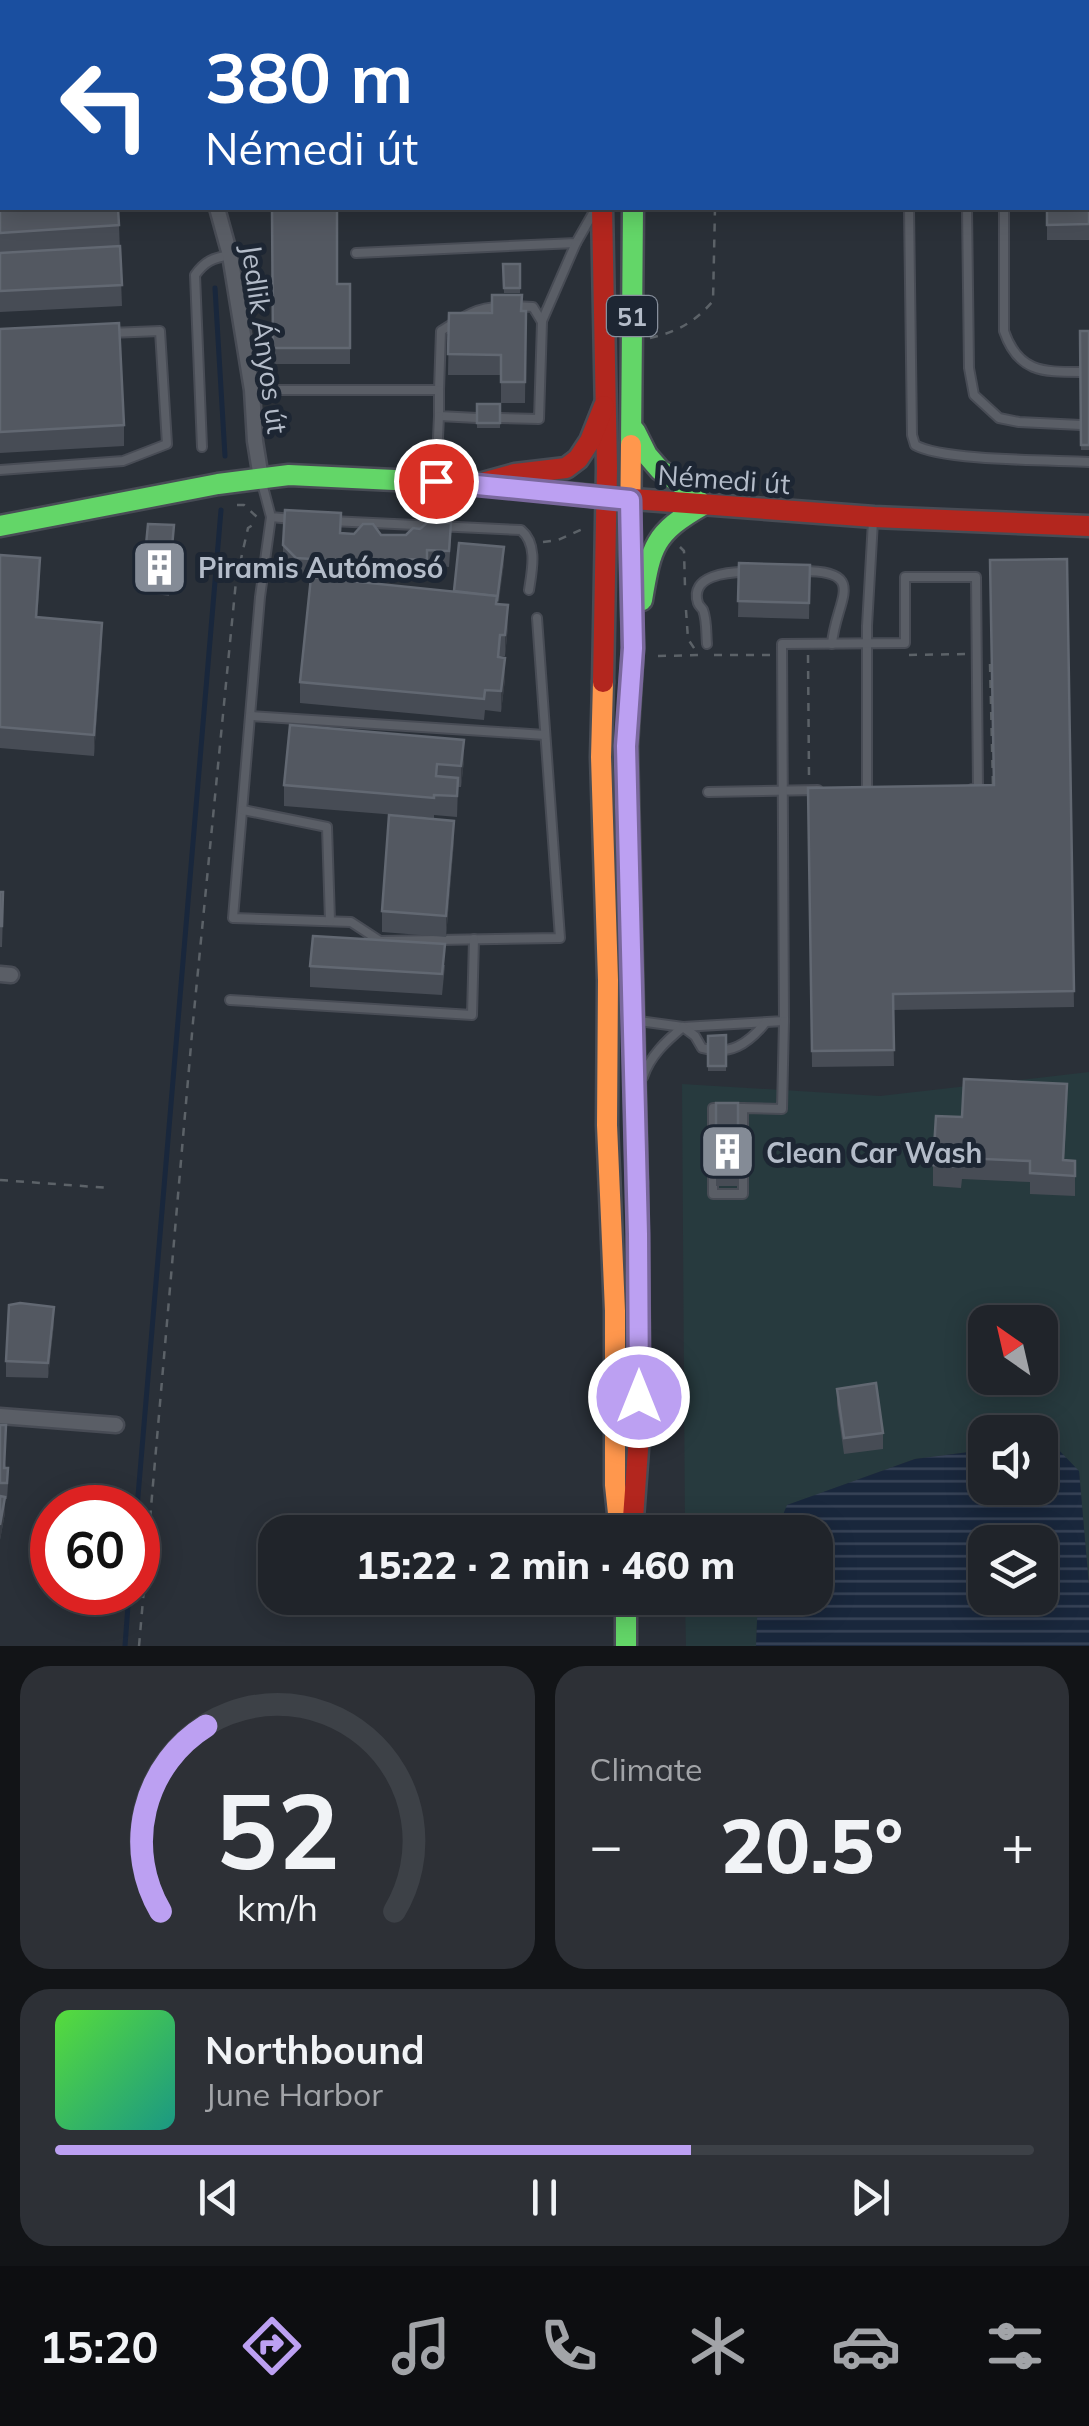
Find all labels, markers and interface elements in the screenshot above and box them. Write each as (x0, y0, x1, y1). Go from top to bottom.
text: 380 m (205, 33, 413, 121)
icon: left (40, 40, 170, 170)
text: Némedi út (205, 120, 418, 176)
street label: Jedlik Ányos út (234, 242, 296, 436)
road number: 51 (607, 296, 657, 336)
pin (394, 439, 479, 524)
icon: arrive (409, 454, 464, 509)
street label: Némedi út (657, 457, 792, 501)
building icon: Piramis Autómosó (129, 537, 189, 597)
place label: Piramis Autómosó (198, 550, 443, 585)
building icon: Clean Car Wash (697, 1122, 757, 1182)
place label: Clean Car Wash (766, 1135, 982, 1170)
north arrow (968, 1305, 1058, 1395)
map controls (968, 1305, 1058, 1615)
position arrow (587, 1345, 691, 1449)
button: sound (968, 1415, 1058, 1505)
speed limit sign: 60 (30, 1485, 160, 1615)
button: layers (968, 1525, 1058, 1615)
text: 15:22 · 2 min · 460 m (356, 1541, 735, 1589)
text: Climate (590, 1749, 702, 1789)
text: 52 (215, 1764, 340, 1895)
text: 20.5° (720, 1798, 903, 1892)
text: − (590, 1810, 623, 1879)
text: + (1001, 1810, 1034, 1879)
text: km/h (237, 1885, 318, 1930)
text: Northbound (205, 2026, 425, 2074)
text: June Harbor (205, 2074, 383, 2114)
icon: previous (191, 2170, 246, 2225)
icon: pause (517, 2170, 572, 2225)
icon: next (843, 2170, 898, 2225)
icon: directions (237, 2311, 307, 2381)
icon: music (386, 2311, 456, 2381)
icon: phone (534, 2311, 604, 2381)
icon: climate (683, 2311, 753, 2381)
icon: car (831, 2311, 901, 2381)
icon: filters (980, 2311, 1050, 2381)
text: 15:20 (39, 2318, 158, 2374)

